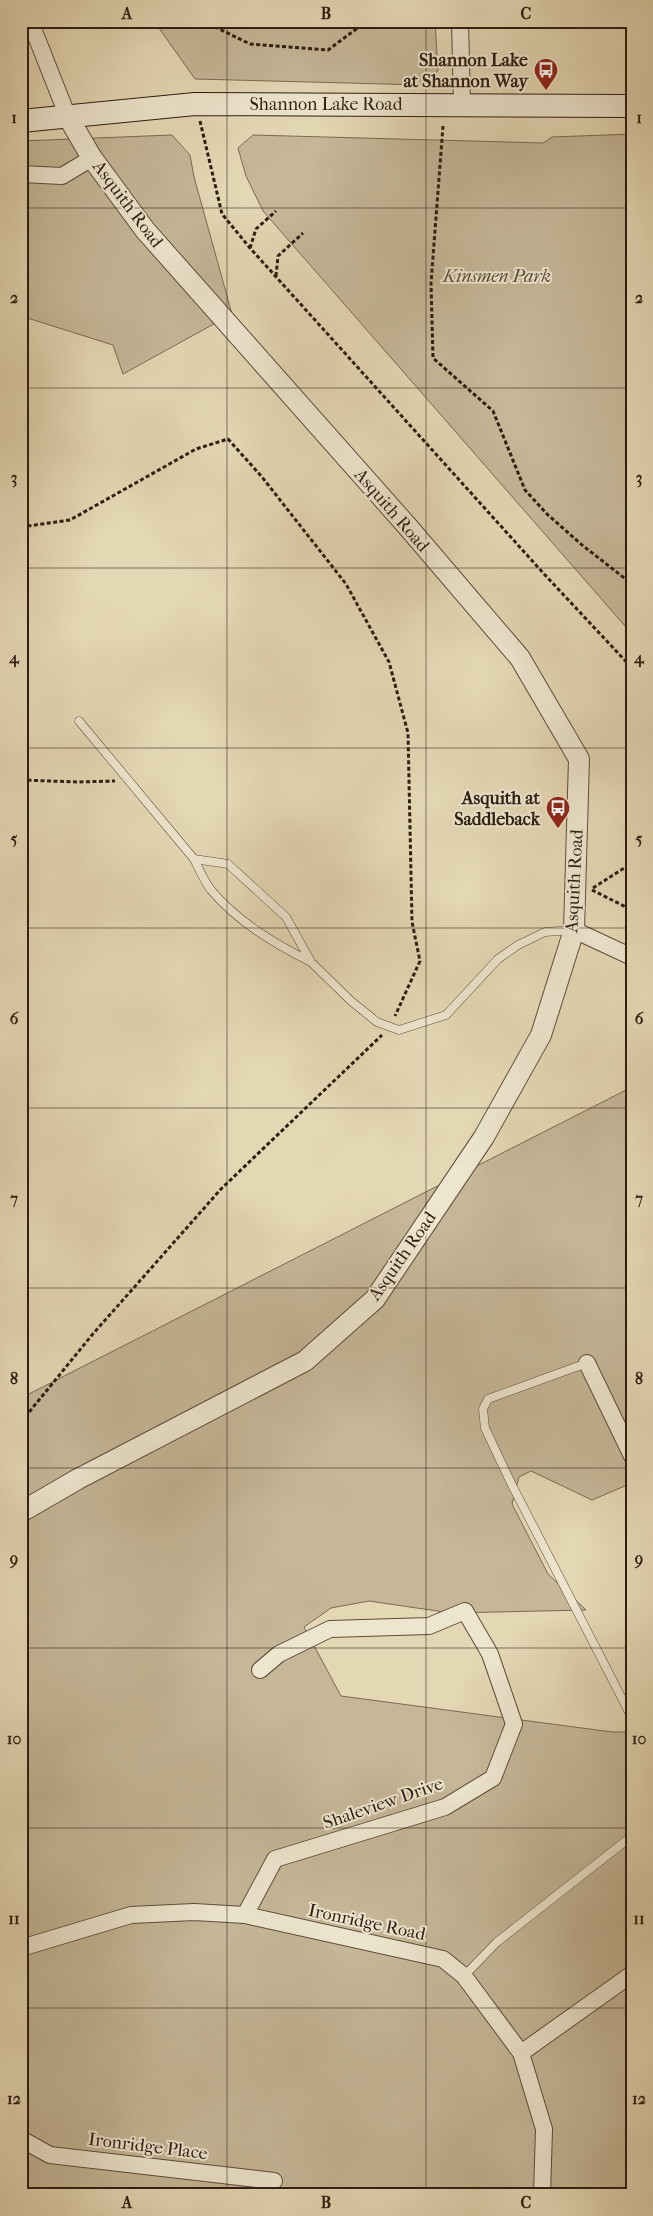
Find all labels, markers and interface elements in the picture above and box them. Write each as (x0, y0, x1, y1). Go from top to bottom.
text: A (121, 4, 133, 23)
text: B (321, 4, 331, 23)
text: C (521, 4, 532, 23)
place label: Shannon Lake at Shannon Way (403, 50, 529, 92)
bus stop icon: Shannon Lake at Shannon Way (533, 57, 559, 91)
street label: Shannon Lake Road (250, 94, 403, 115)
text: 1 (11, 108, 17, 127)
text: 1 (636, 108, 642, 127)
street label: Asquith Road (87, 156, 167, 252)
park label: Kinsmen Park (441, 266, 551, 287)
text: 2 (10, 288, 18, 307)
text: 2 (635, 288, 643, 307)
street label: Asquith Road (349, 464, 434, 556)
text: 3 (11, 468, 17, 488)
text: 3 (636, 468, 642, 488)
text: 4 (8, 648, 20, 668)
text: 4 (633, 648, 645, 668)
place label: Asquith at Saddleback (454, 788, 541, 830)
bus stop icon: Asquith at Saddleback (545, 795, 571, 829)
text: 5 (11, 829, 18, 848)
street label: Asquith Road (561, 829, 588, 934)
text: 5 (636, 829, 643, 848)
text: 6 (10, 1009, 19, 1028)
text: 6 (635, 1009, 644, 1028)
text: 7 (9, 1189, 18, 1208)
text: 7 (634, 1189, 643, 1208)
street label: Asquith Road (364, 1208, 441, 1306)
text: 8 (10, 1369, 18, 1388)
text: 8 (635, 1369, 643, 1388)
text: 9 (9, 1549, 18, 1569)
text: 9 (634, 1549, 643, 1569)
text: 10 (7, 1729, 21, 1748)
text: 10 (632, 1729, 646, 1748)
street label: Shaleview Drive (320, 1773, 446, 1834)
street label: Ironridge Road (306, 1900, 428, 1945)
text: 11 (8, 1909, 20, 1928)
text: 11 (633, 1909, 645, 1928)
text: 12 (7, 2089, 21, 2108)
text: 12 (632, 2089, 646, 2108)
street label: Ironridge Place (87, 2129, 209, 2164)
text: A (121, 2193, 133, 2212)
text: B (321, 2193, 331, 2212)
text: C (521, 2193, 532, 2212)

